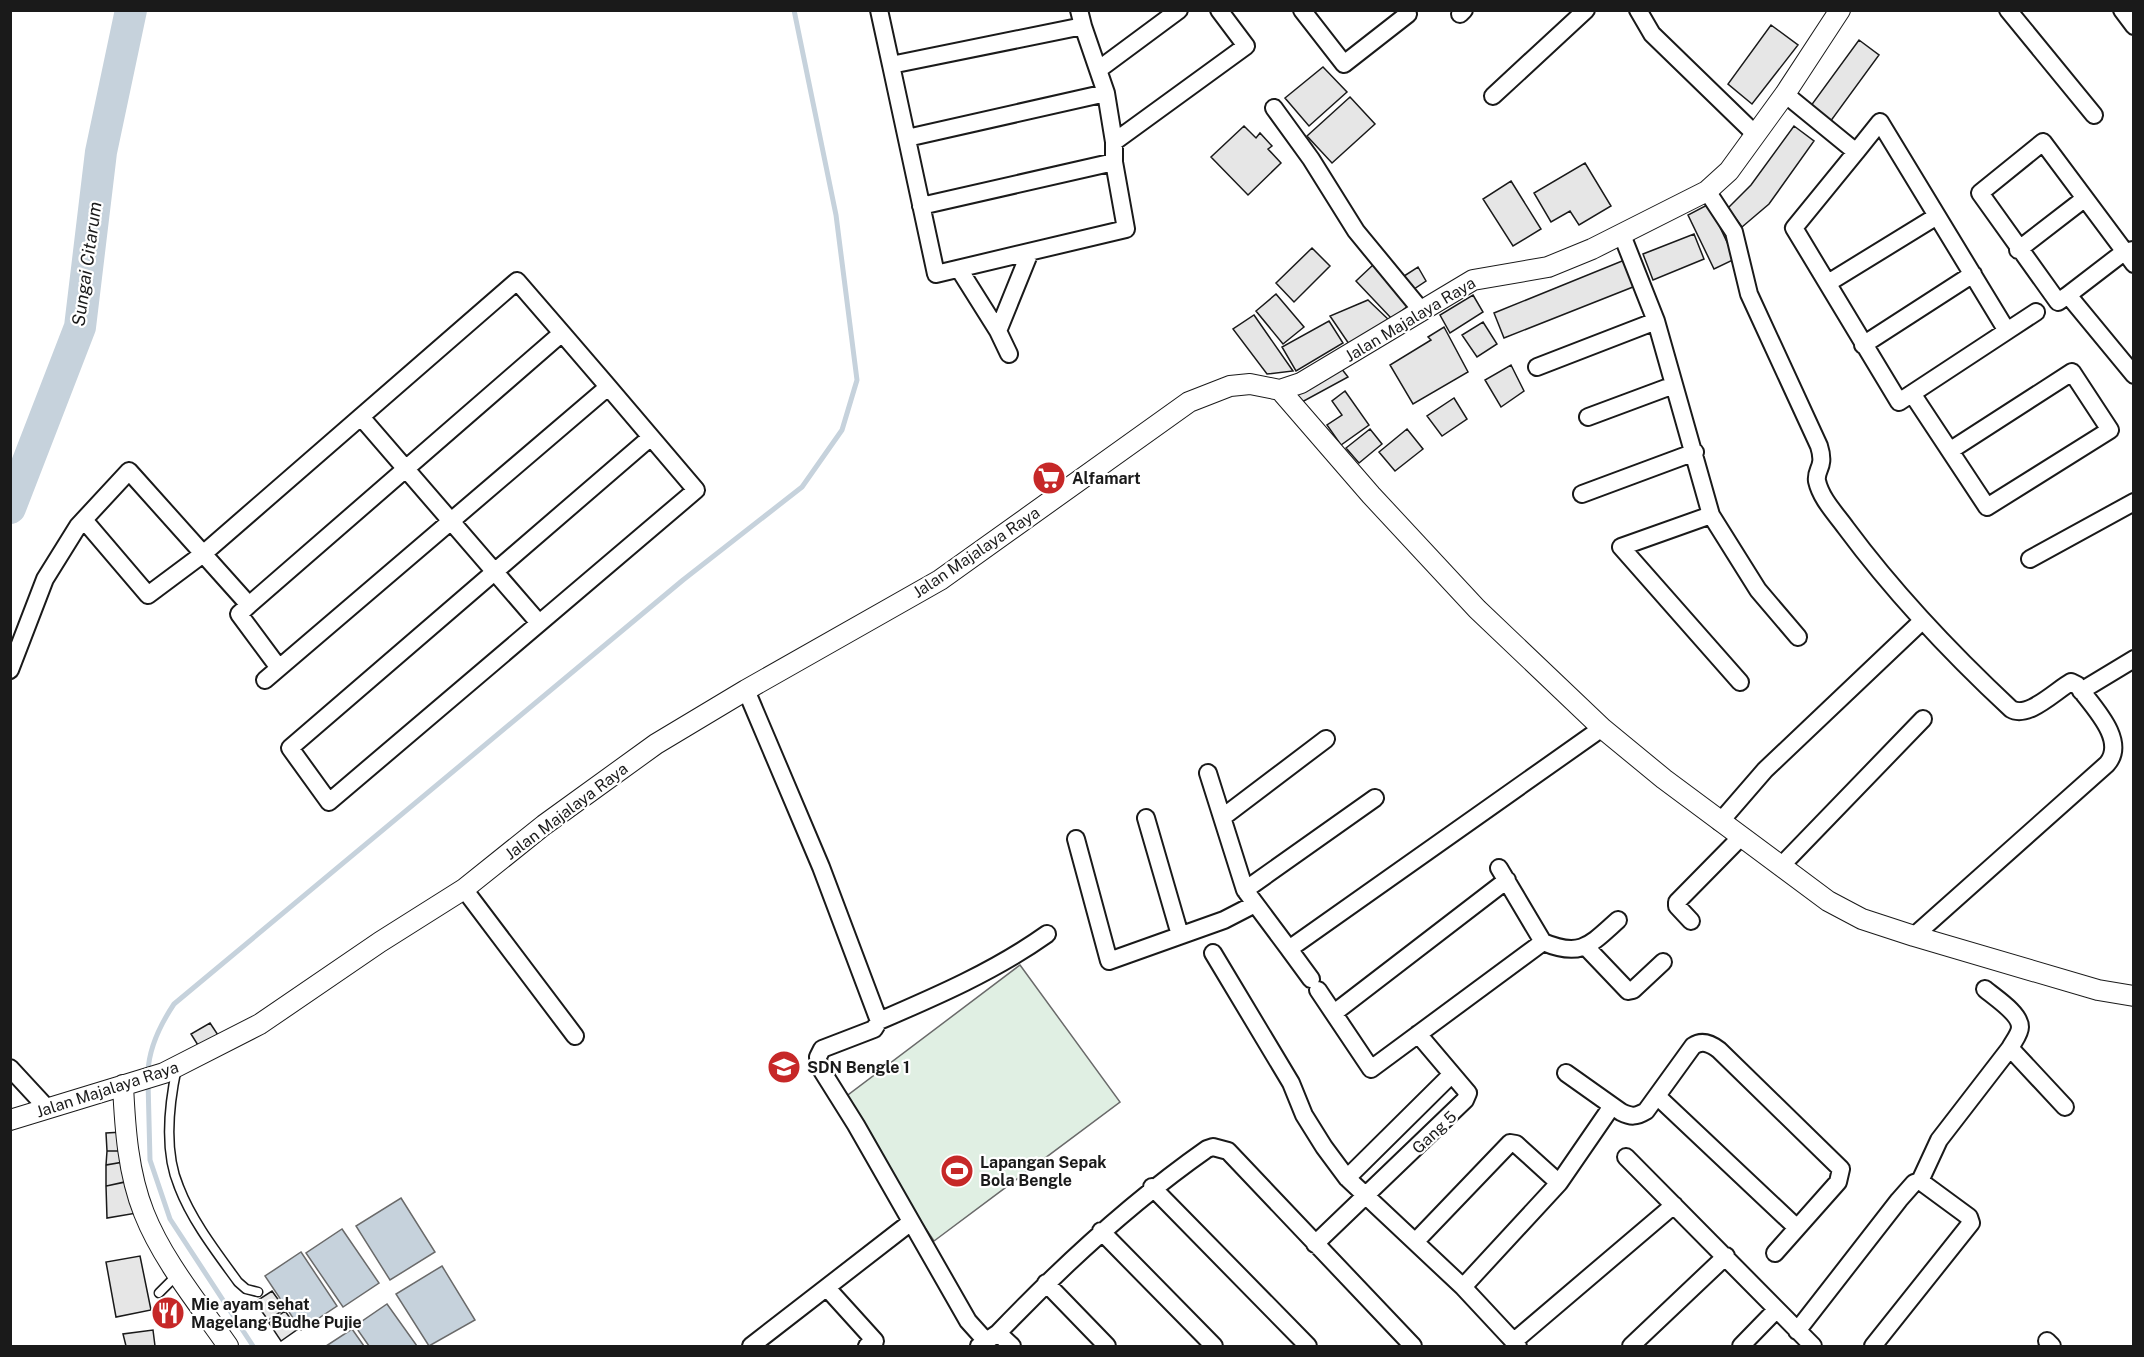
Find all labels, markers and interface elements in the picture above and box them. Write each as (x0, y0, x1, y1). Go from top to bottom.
water label: Sungai Citarum (67, 200, 106, 328)
street label: Jalan Majalaya Raya (1342, 273, 1479, 366)
supermarket icon: Alfamart (1031, 460, 1067, 496)
place label: Alfamart (1072, 469, 1141, 488)
street label: Jalan Majalaya Raya (909, 503, 1043, 602)
street label: Jalan Majalaya Raya (501, 759, 631, 864)
school or university icon: SDN Bengle 1 (766, 1049, 802, 1085)
street label: Jalan Majalaya Raya (33, 1057, 181, 1121)
place label: SDN Bengle 1 (807, 1058, 910, 1077)
street label: Gang 5 (1408, 1107, 1461, 1158)
sports icon: Lapangan Sepak Bola Bengle (939, 1153, 975, 1189)
place label: Lapangan Sepak Bola Bengle (980, 1153, 1107, 1190)
restaurant icon: Mie ayam sehat Magelang Budhe Pujie (150, 1295, 186, 1331)
place label: Mie ayam sehat Magelang Budhe Pujie (191, 1295, 362, 1332)

